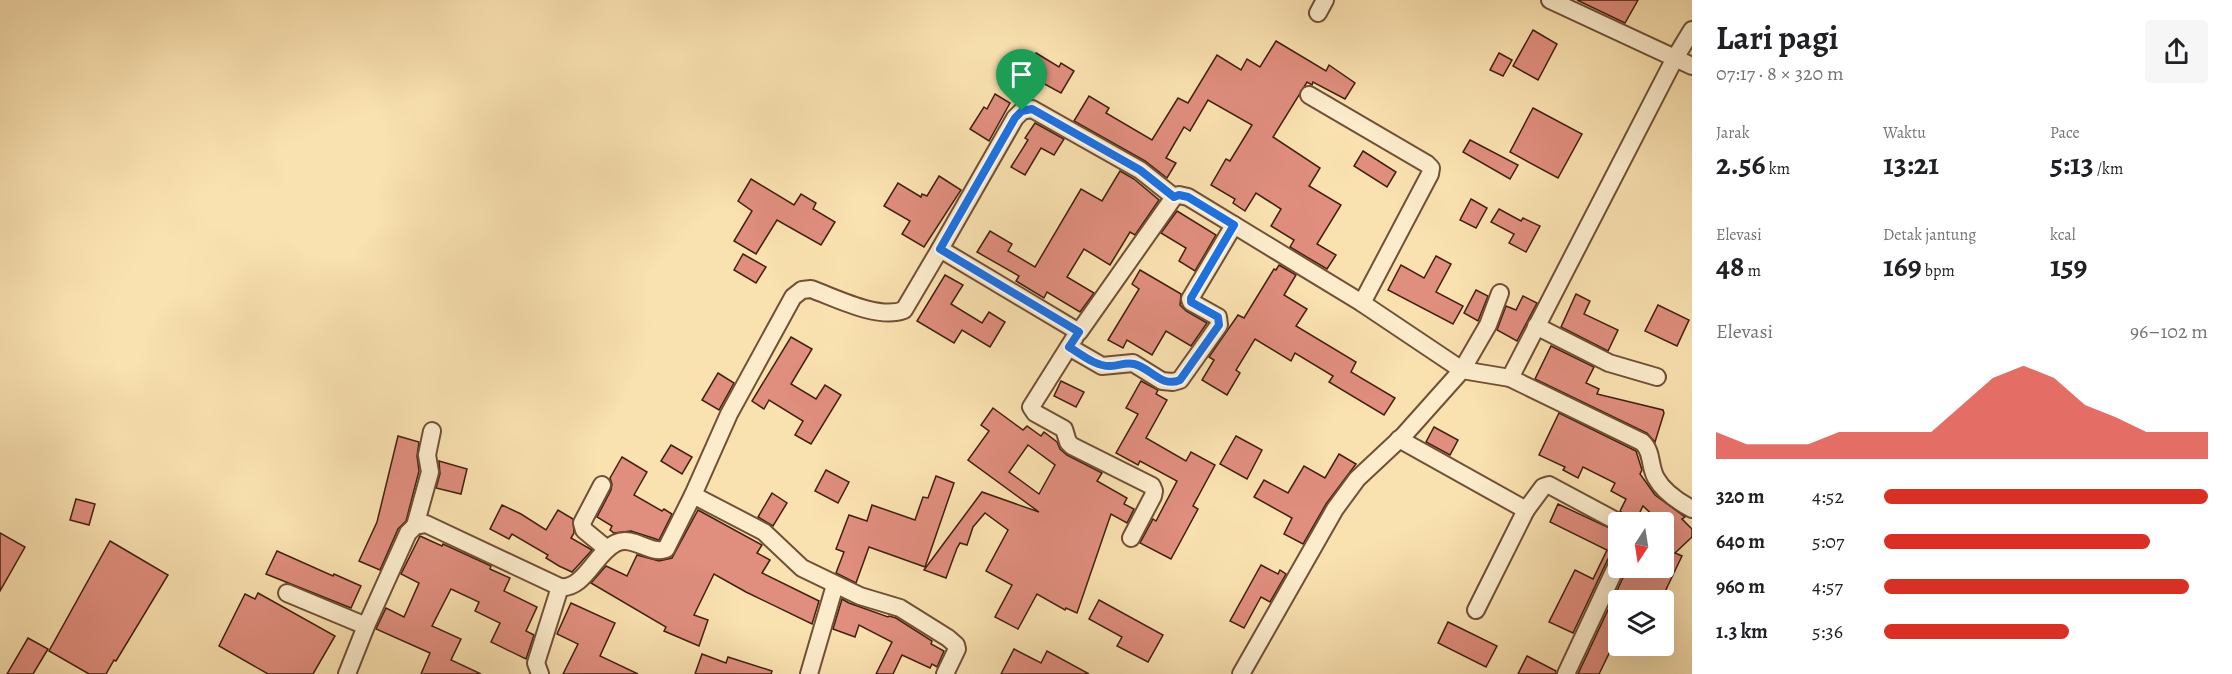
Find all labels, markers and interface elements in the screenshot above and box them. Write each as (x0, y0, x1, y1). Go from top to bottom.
text: Lari pagi (1716, 15, 1839, 60)
button: share (2145, 20, 2208, 83)
pin (996, 49, 1047, 111)
icon: arrive (1005, 58, 1038, 91)
text: 07:17 · 8 × 320 m (1716, 60, 1844, 87)
text: Jarak (1716, 122, 1750, 144)
text: Waktu (1883, 122, 1926, 144)
text: Pace (2050, 122, 2080, 144)
text: 2.56 (1716, 144, 1766, 184)
text: 13:21 (1883, 144, 1939, 184)
text: 5:13 (2050, 144, 2094, 184)
text: km (1766, 158, 1790, 180)
text: /km (2094, 158, 2123, 180)
text: Elevasi (1716, 224, 1762, 246)
text: Detak jantung (1883, 224, 1976, 246)
text: kcal (2050, 224, 2076, 246)
text: 48 (1716, 246, 1745, 286)
text: 169 (1883, 246, 1922, 286)
text: 159 (2050, 246, 2087, 286)
text: m (1745, 260, 1761, 282)
text: bpm (1922, 260, 1955, 282)
text: Elevasi (1716, 318, 1773, 345)
text: 96–102 m (2130, 318, 2208, 345)
text: 320 m (1716, 483, 1765, 510)
text: 4:52 (1812, 483, 1844, 510)
north arrow (1608, 512, 1674, 578)
map controls (1608, 512, 1674, 656)
text: 640 m (1716, 528, 1765, 555)
text: 5:07 (1812, 528, 1844, 555)
text: 960 m (1716, 573, 1765, 600)
text: 4:57 (1812, 573, 1843, 600)
button: layers (1608, 590, 1674, 656)
text: 1.3 km (1716, 618, 1768, 645)
text: 5:36 (1812, 618, 1843, 645)

